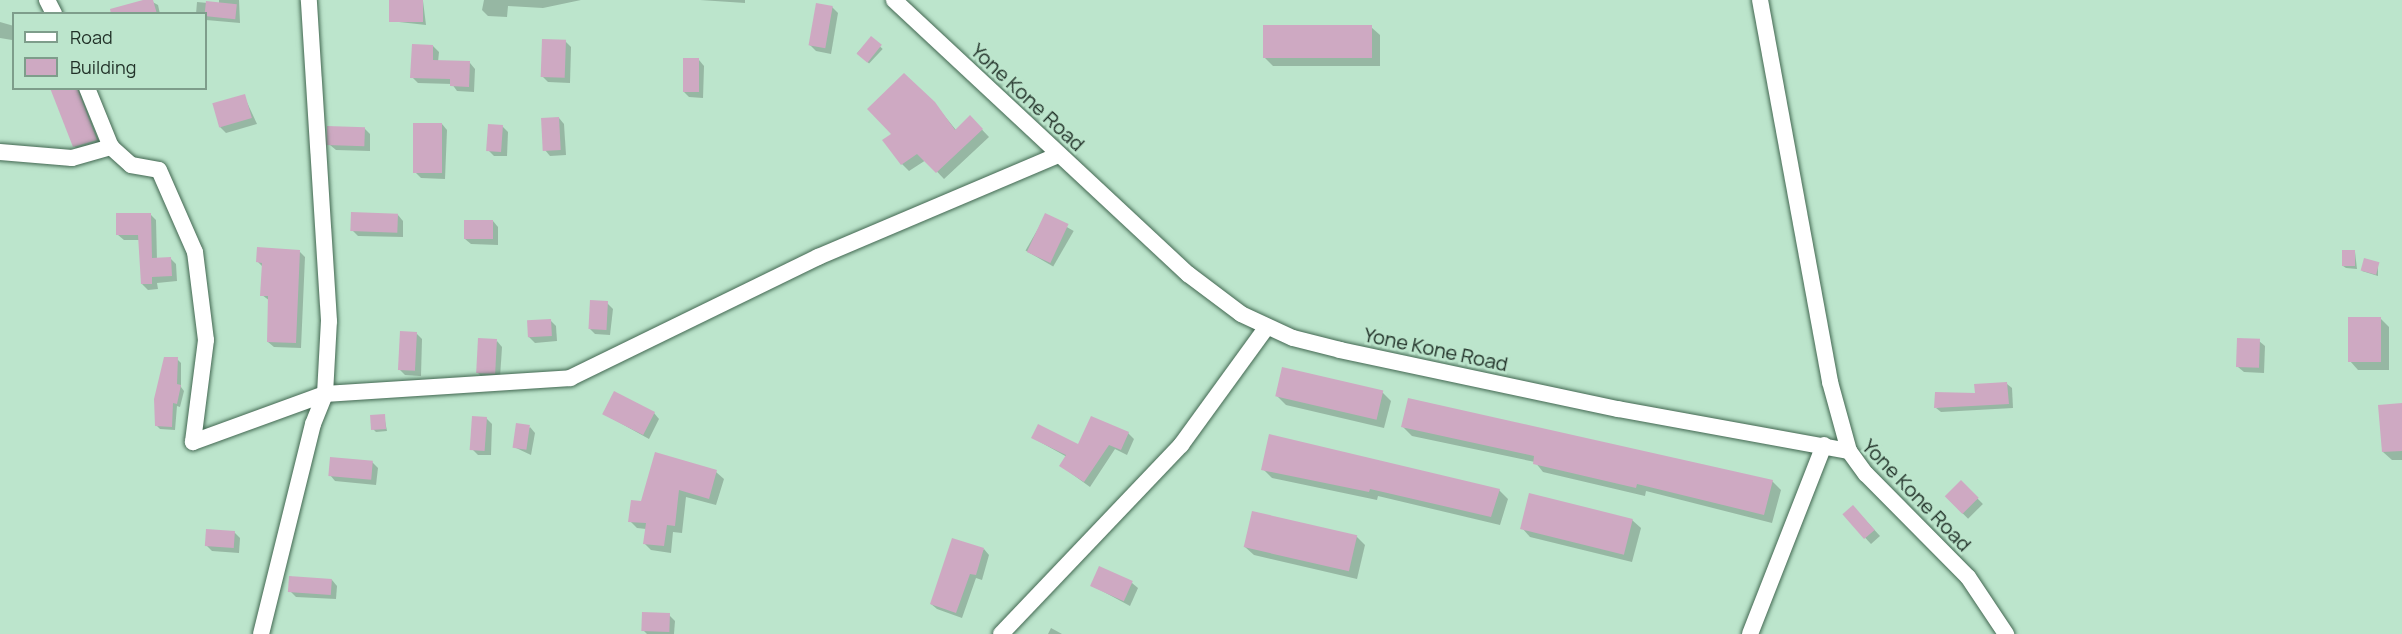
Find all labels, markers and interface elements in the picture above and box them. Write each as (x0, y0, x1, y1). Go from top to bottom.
legend (12, 12, 207, 90)
text: Road (70, 25, 113, 49)
street label: Yone Kone Road (966, 38, 1090, 156)
text: Building (70, 55, 136, 79)
street label: Yone Kone Road (1362, 322, 1510, 376)
street label: Yone Kone Road (1857, 434, 1977, 556)

